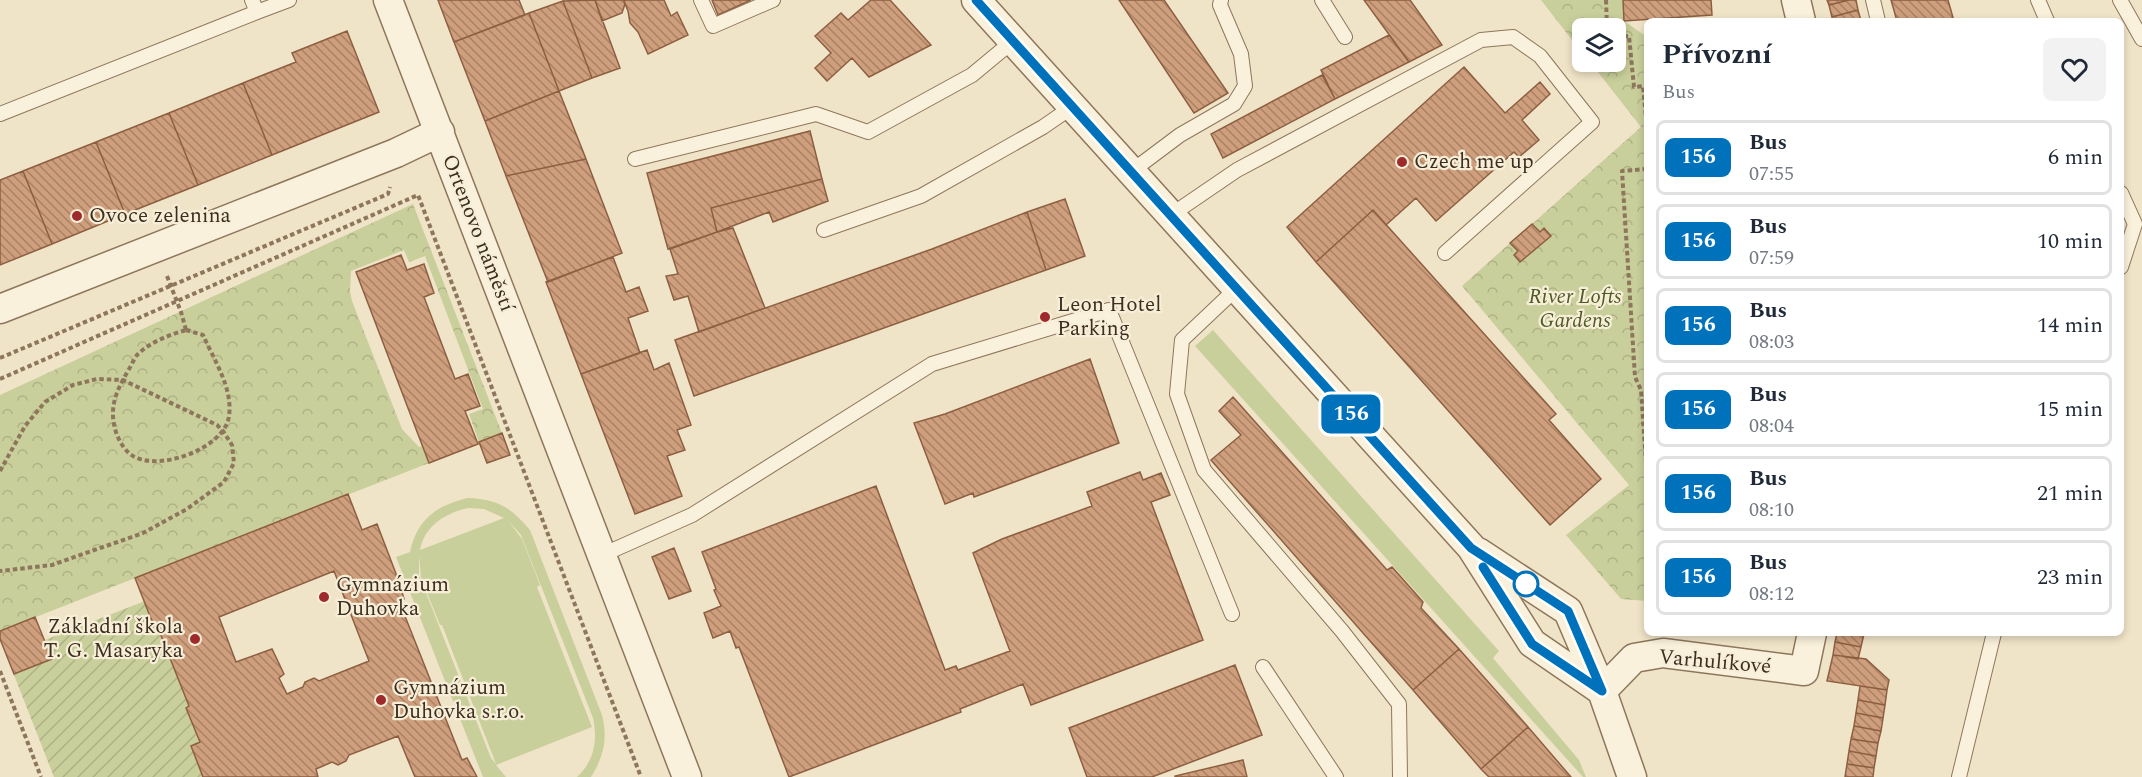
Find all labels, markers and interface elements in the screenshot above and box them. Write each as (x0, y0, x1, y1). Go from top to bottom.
map controls (1572, 18, 1626, 72)
button: layers (1572, 18, 1626, 72)
text: Přívozní (1662, 33, 1772, 76)
button: heart (2043, 38, 2106, 101)
text: Bus (1662, 77, 1695, 107)
text: Bus (1749, 126, 1787, 159)
text: 156 (1680, 141, 1716, 173)
text: 6 min (2048, 141, 2103, 174)
place label: Czech me up (1414, 146, 1534, 178)
street label: Ortenovo náměstí (433, 150, 523, 318)
marker: Czech me up (1395, 155, 1409, 169)
text: 07:55 (1749, 159, 1794, 189)
place label: Ovoce zelenina (89, 200, 232, 232)
marker: Ovoce zelenina (70, 209, 84, 223)
text: Bus (1749, 210, 1787, 243)
text: 156 (1680, 225, 1716, 257)
text: 10 min (2037, 225, 2103, 258)
text: 07:59 (1749, 243, 1794, 273)
park label: River Lofts Gardens (1528, 281, 1622, 337)
place label: Leon Hotel Parking (1057, 289, 1161, 345)
text: Bus (1749, 294, 1787, 327)
text: 156 (1680, 309, 1716, 341)
text: 14 min (2037, 309, 2103, 342)
marker: Leon Hotel Parking (1038, 310, 1052, 324)
text: 08:03 (1749, 327, 1794, 357)
text: Bus (1749, 378, 1787, 411)
text: 156 (1680, 393, 1716, 425)
text: 15 min (2037, 393, 2103, 426)
line badge: 156 (1316, 394, 1386, 434)
text: 156 (1333, 398, 1369, 430)
text: 08:04 (1749, 411, 1794, 441)
text: Bus (1749, 462, 1787, 495)
text: 156 (1680, 477, 1716, 509)
text: 21 min (2037, 477, 2103, 510)
text: 08:10 (1749, 495, 1794, 525)
text: Bus (1749, 546, 1787, 579)
text: 156 (1680, 561, 1716, 593)
text: 23 min (2037, 561, 2103, 594)
place label: Gymnázium Duhovka (336, 569, 449, 625)
unlabelled marker (1513, 571, 1539, 597)
text: 08:12 (1749, 579, 1794, 609)
marker: Gymnázium Duhovka (317, 590, 331, 604)
place label: Základní škola T. G. Masaryka (44, 611, 184, 667)
marker: Základní škola T. G. Masaryka (188, 632, 202, 646)
street label: Varhulíkové (1657, 641, 1773, 683)
place label: Gymnázium Duhovka s.r.o. (393, 672, 524, 728)
marker: Gymnázium Duhovka s.r.o. (374, 693, 388, 707)

